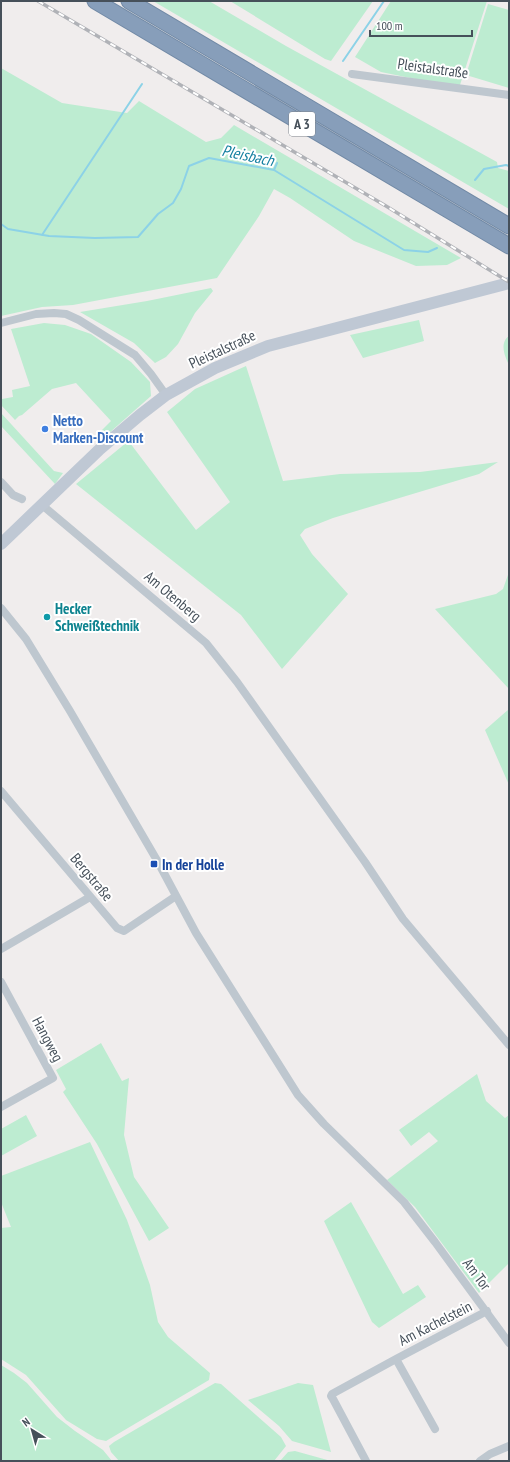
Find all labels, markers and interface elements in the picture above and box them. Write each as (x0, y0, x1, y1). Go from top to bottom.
scale bar (370, 12, 472, 38)
text: 100 m (376, 18, 403, 33)
street label: Pleistalstraße (396, 54, 470, 82)
road number: A 3 (289, 112, 315, 136)
water label: Pleisbach (220, 140, 277, 170)
street label: Pleistalstraße (186, 325, 258, 373)
place label: Netto Marken-Discount (53, 411, 144, 447)
marker: Netto Marken-Discount (40, 424, 50, 434)
street label: Am Otenberg (141, 567, 205, 625)
place label: Hecker Schweißtechnik (55, 599, 140, 635)
marker: Hecker Schweißtechnik (42, 612, 52, 622)
street label: Bergstraße (67, 849, 117, 905)
place label: In der Holle (162, 855, 224, 874)
marker: In der Holle (149, 859, 159, 869)
street label: Hangweg (28, 1013, 68, 1065)
street label: Am Tor (459, 1254, 496, 1295)
street label: Am Kachelstein (395, 1296, 475, 1350)
north arrow (12, 1410, 52, 1450)
text: N (19, 1415, 33, 1429)

